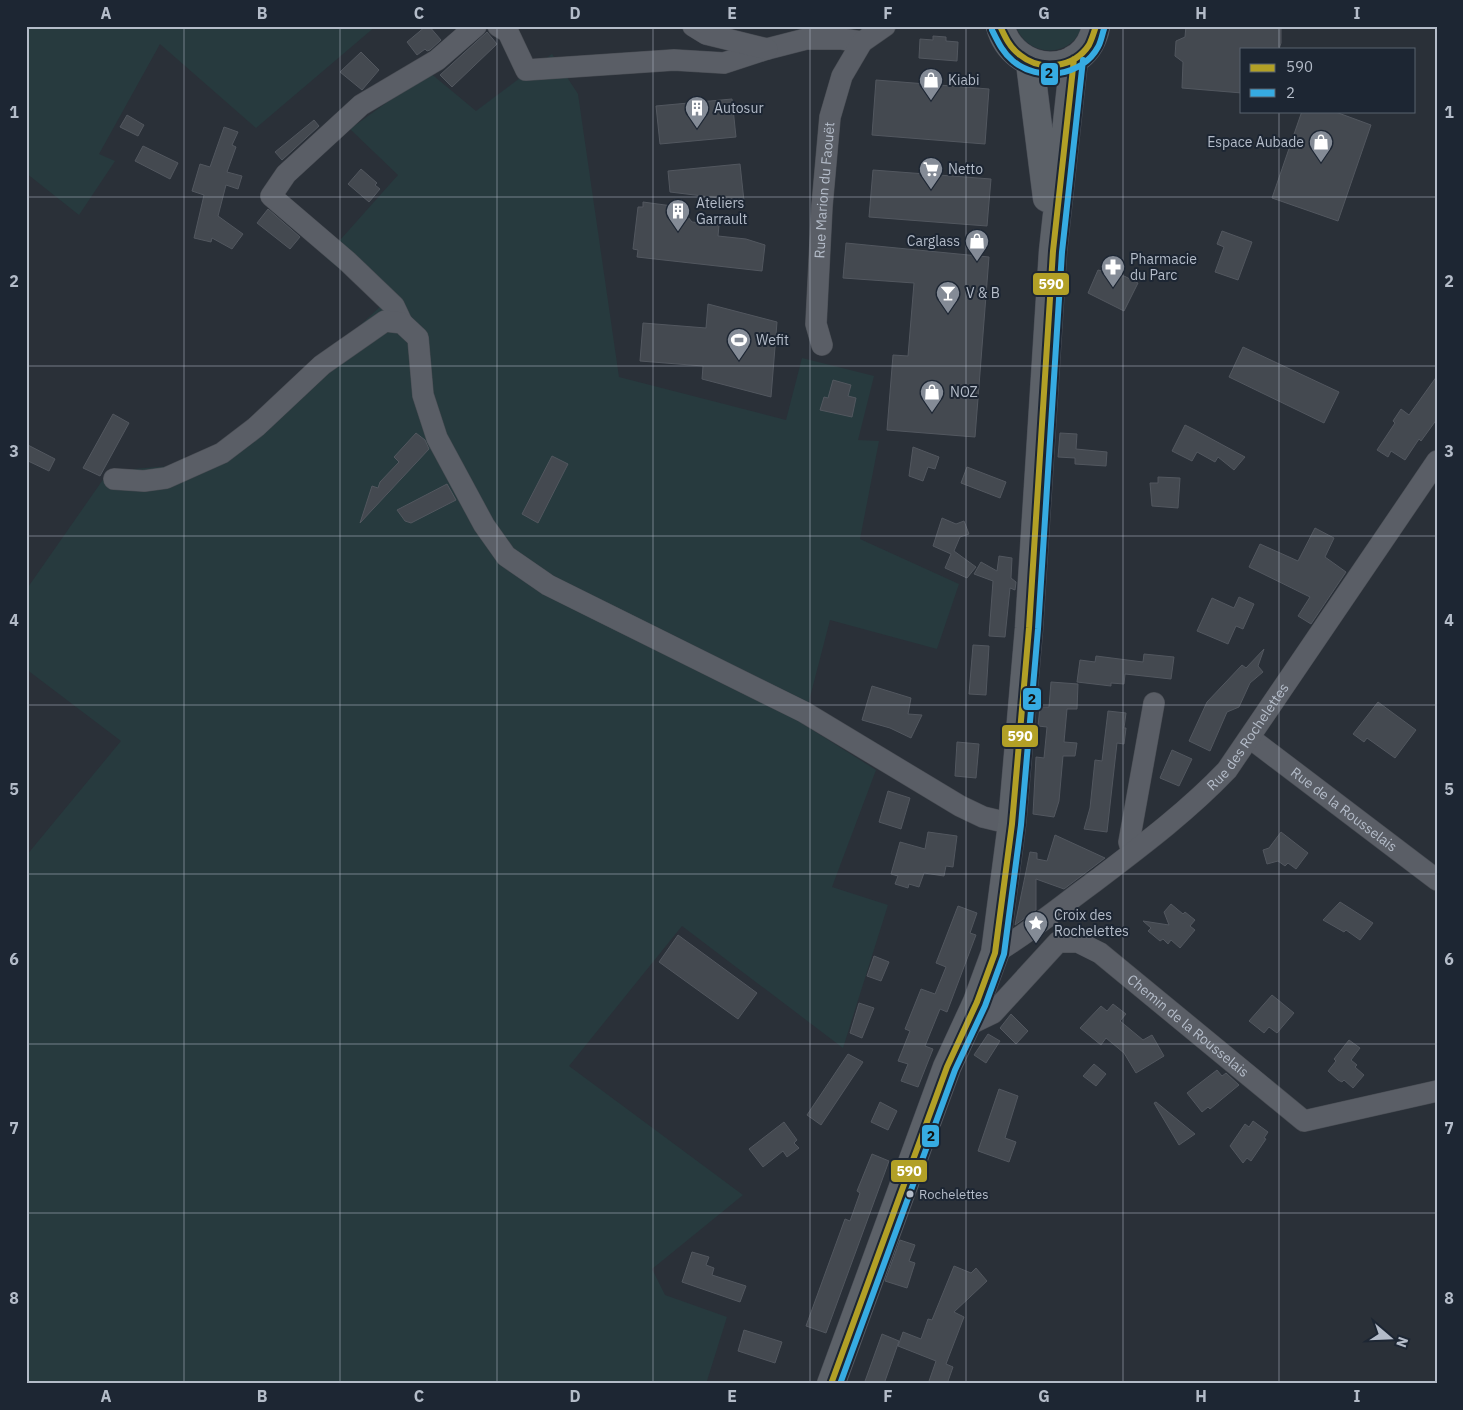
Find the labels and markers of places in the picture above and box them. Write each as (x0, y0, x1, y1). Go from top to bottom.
shop icon: Kiabi (918, 67, 944, 101)
place label: Kiabi (948, 71, 979, 89)
building icon: Autosur (684, 95, 710, 129)
place label: Autosur (714, 99, 764, 117)
shop icon: Espace Aubade (1308, 129, 1334, 163)
place label: Espace Aubade (1207, 133, 1304, 151)
supermarket icon: Netto (918, 156, 944, 190)
place label: Netto (948, 160, 983, 178)
place label: Ateliers Garrault (696, 194, 748, 228)
building icon: Ateliers Garrault (665, 198, 691, 232)
shop icon: Carglass (964, 228, 990, 262)
place label: Carglass (907, 232, 960, 250)
place label: Pharmacie du Parc (1130, 250, 1197, 284)
pharmacy icon: Pharmacie du Parc (1100, 254, 1126, 288)
bar icon: V & B (935, 280, 961, 314)
place label: V & B (966, 284, 1000, 302)
sports icon: Wefit (726, 327, 752, 361)
place label: Wefit (756, 331, 789, 349)
shop icon: NOZ (919, 379, 945, 413)
place label: NOZ (950, 383, 978, 401)
place label: Croix des Rochelettes (1054, 906, 1129, 940)
place icon: Croix des Rochelettes (1023, 910, 1049, 944)
place label: Rochelettes (919, 1186, 989, 1203)
marker: Rochelettes (905, 1189, 915, 1199)

